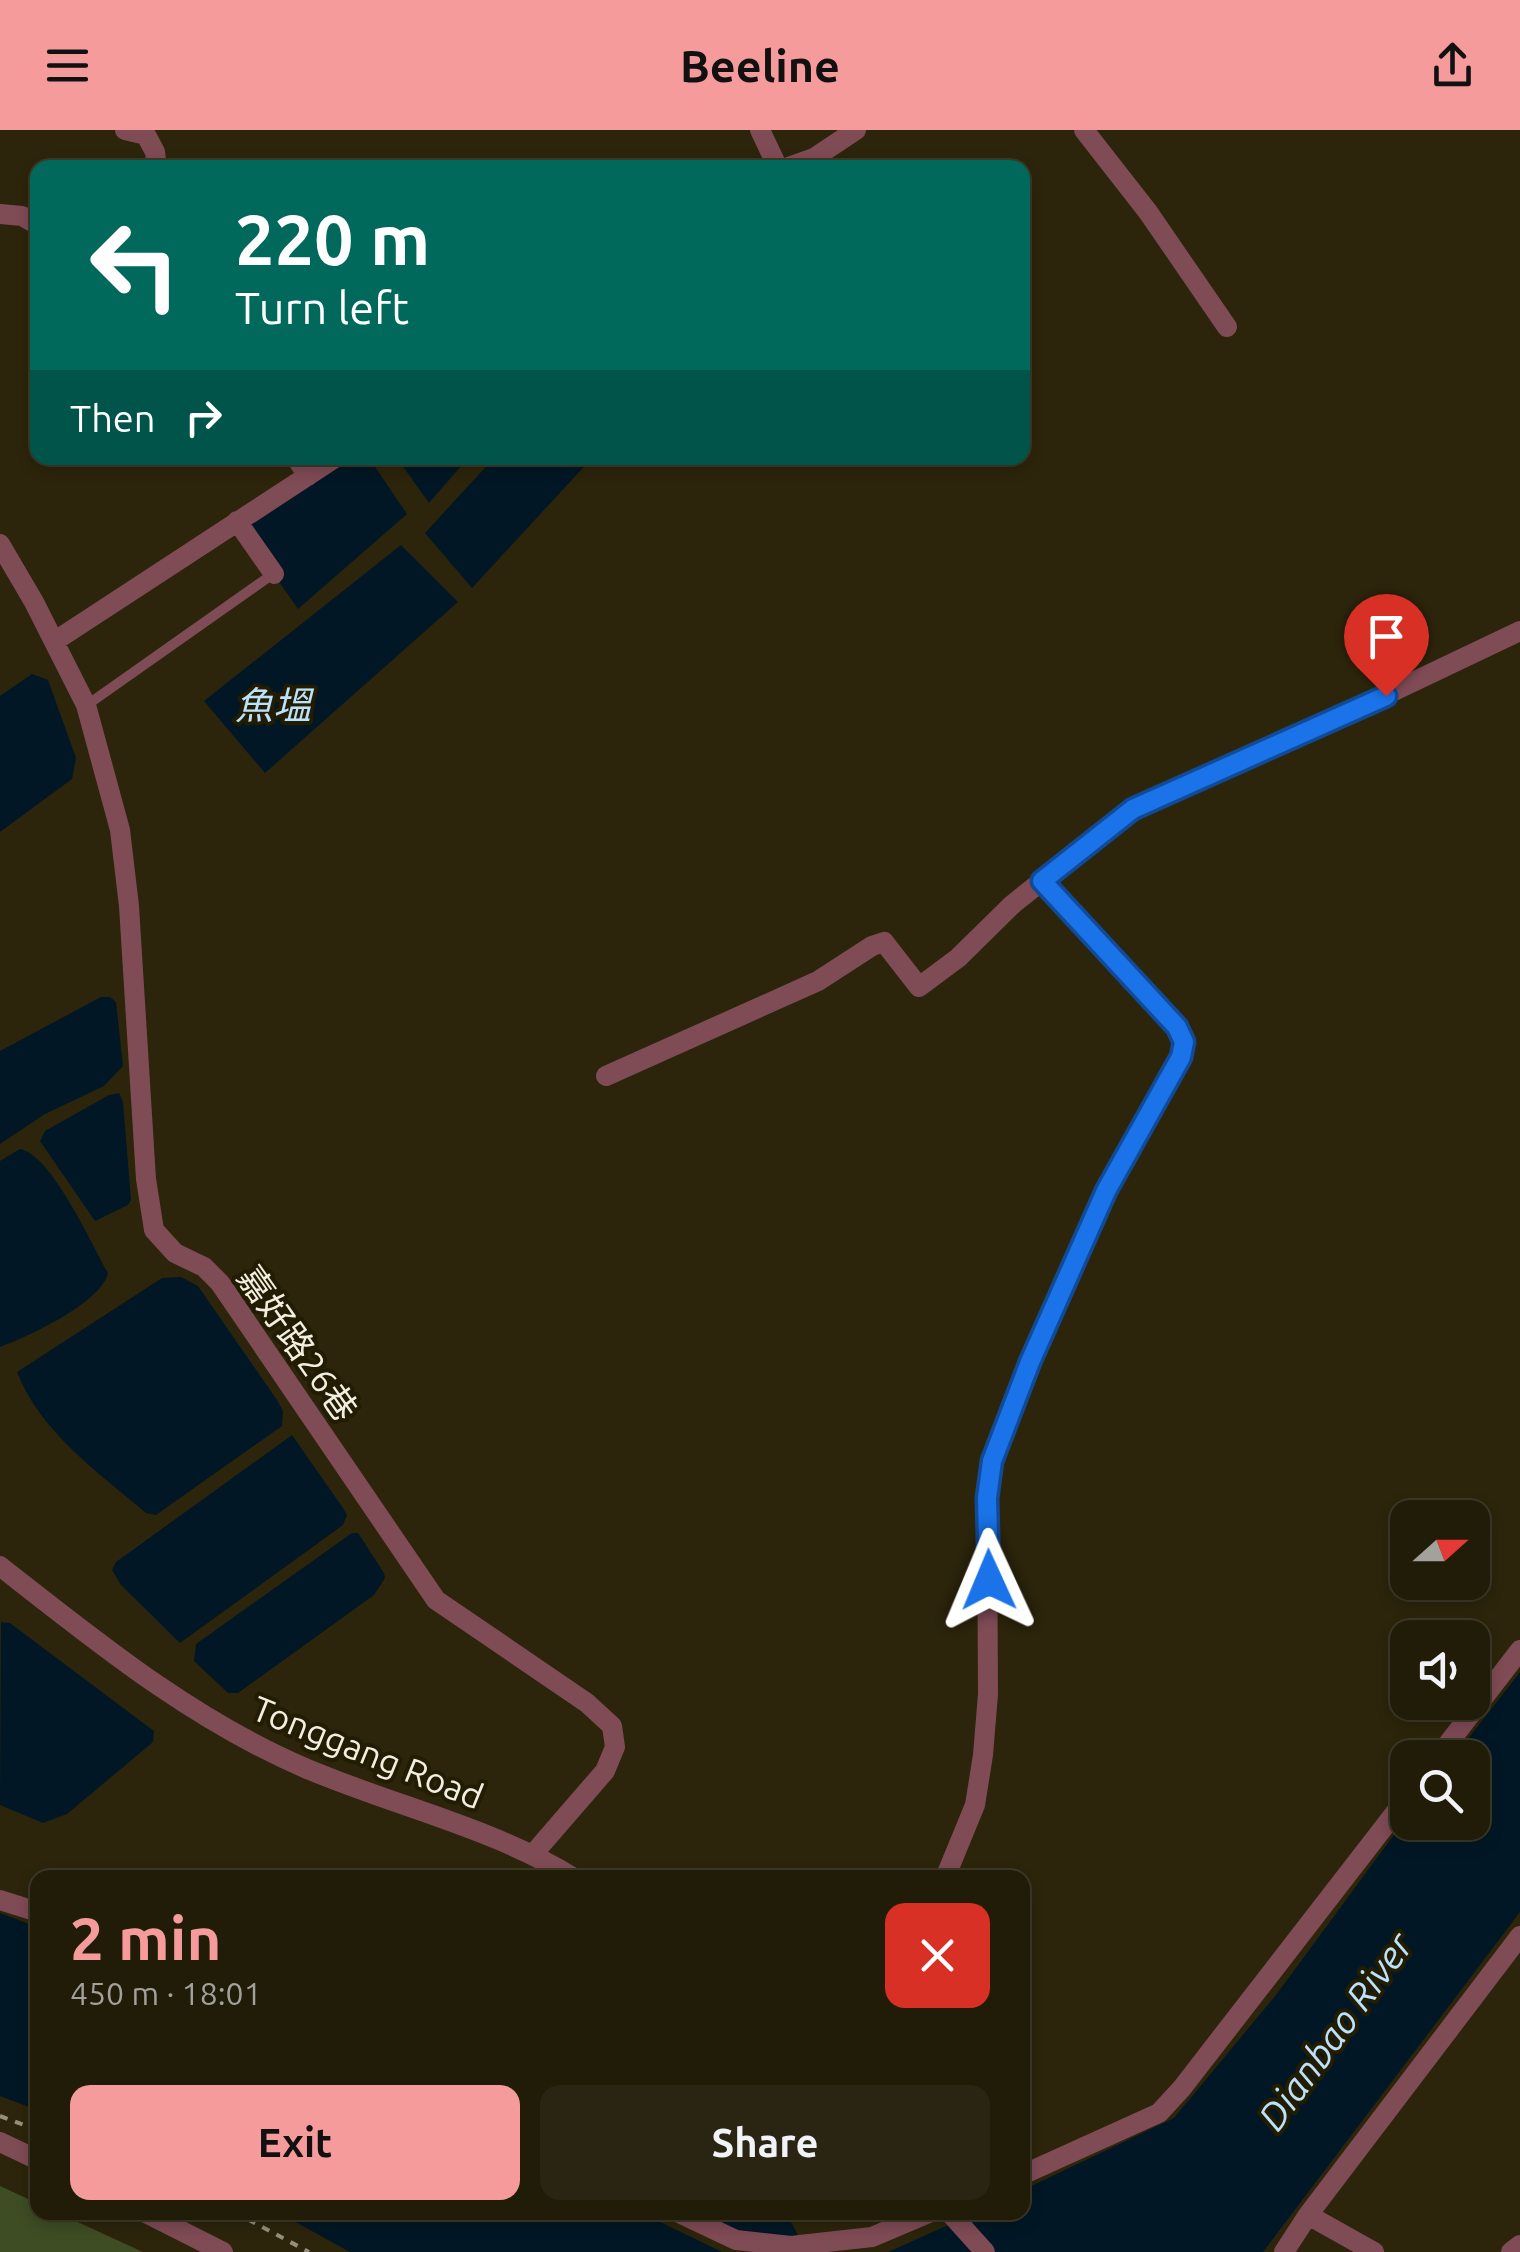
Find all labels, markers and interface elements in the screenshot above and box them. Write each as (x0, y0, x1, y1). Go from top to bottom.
icon: menu (40, 38, 95, 93)
icon: share (1425, 38, 1480, 93)
text: Beeline (680, 40, 840, 91)
icon: left (70, 200, 200, 330)
text: 220 m (235, 200, 430, 278)
text: Turn left (235, 282, 409, 333)
icon: right (176, 390, 231, 445)
text: Then (70, 397, 156, 439)
pin (1344, 594, 1429, 697)
icon: arrive (1359, 609, 1414, 664)
water label: 魚塭 (235, 684, 315, 726)
street label: 嘉好路26巷 (230, 1258, 366, 1428)
north arrow (1390, 1500, 1490, 1600)
map controls (1390, 1500, 1490, 1840)
position arrow (937, 1528, 1041, 1632)
button: sound (1390, 1620, 1490, 1720)
street label: Tonggang Road (247, 1688, 489, 1816)
button: search (1390, 1740, 1490, 1840)
button: close (885, 1903, 990, 2008)
text: 2 min (70, 1904, 222, 1971)
water label: Dianbao River (1250, 1923, 1421, 2138)
text: 450 m · 18:01 (70, 1975, 262, 2011)
button: Exit (70, 2085, 520, 2200)
button: Share (540, 2085, 990, 2200)

